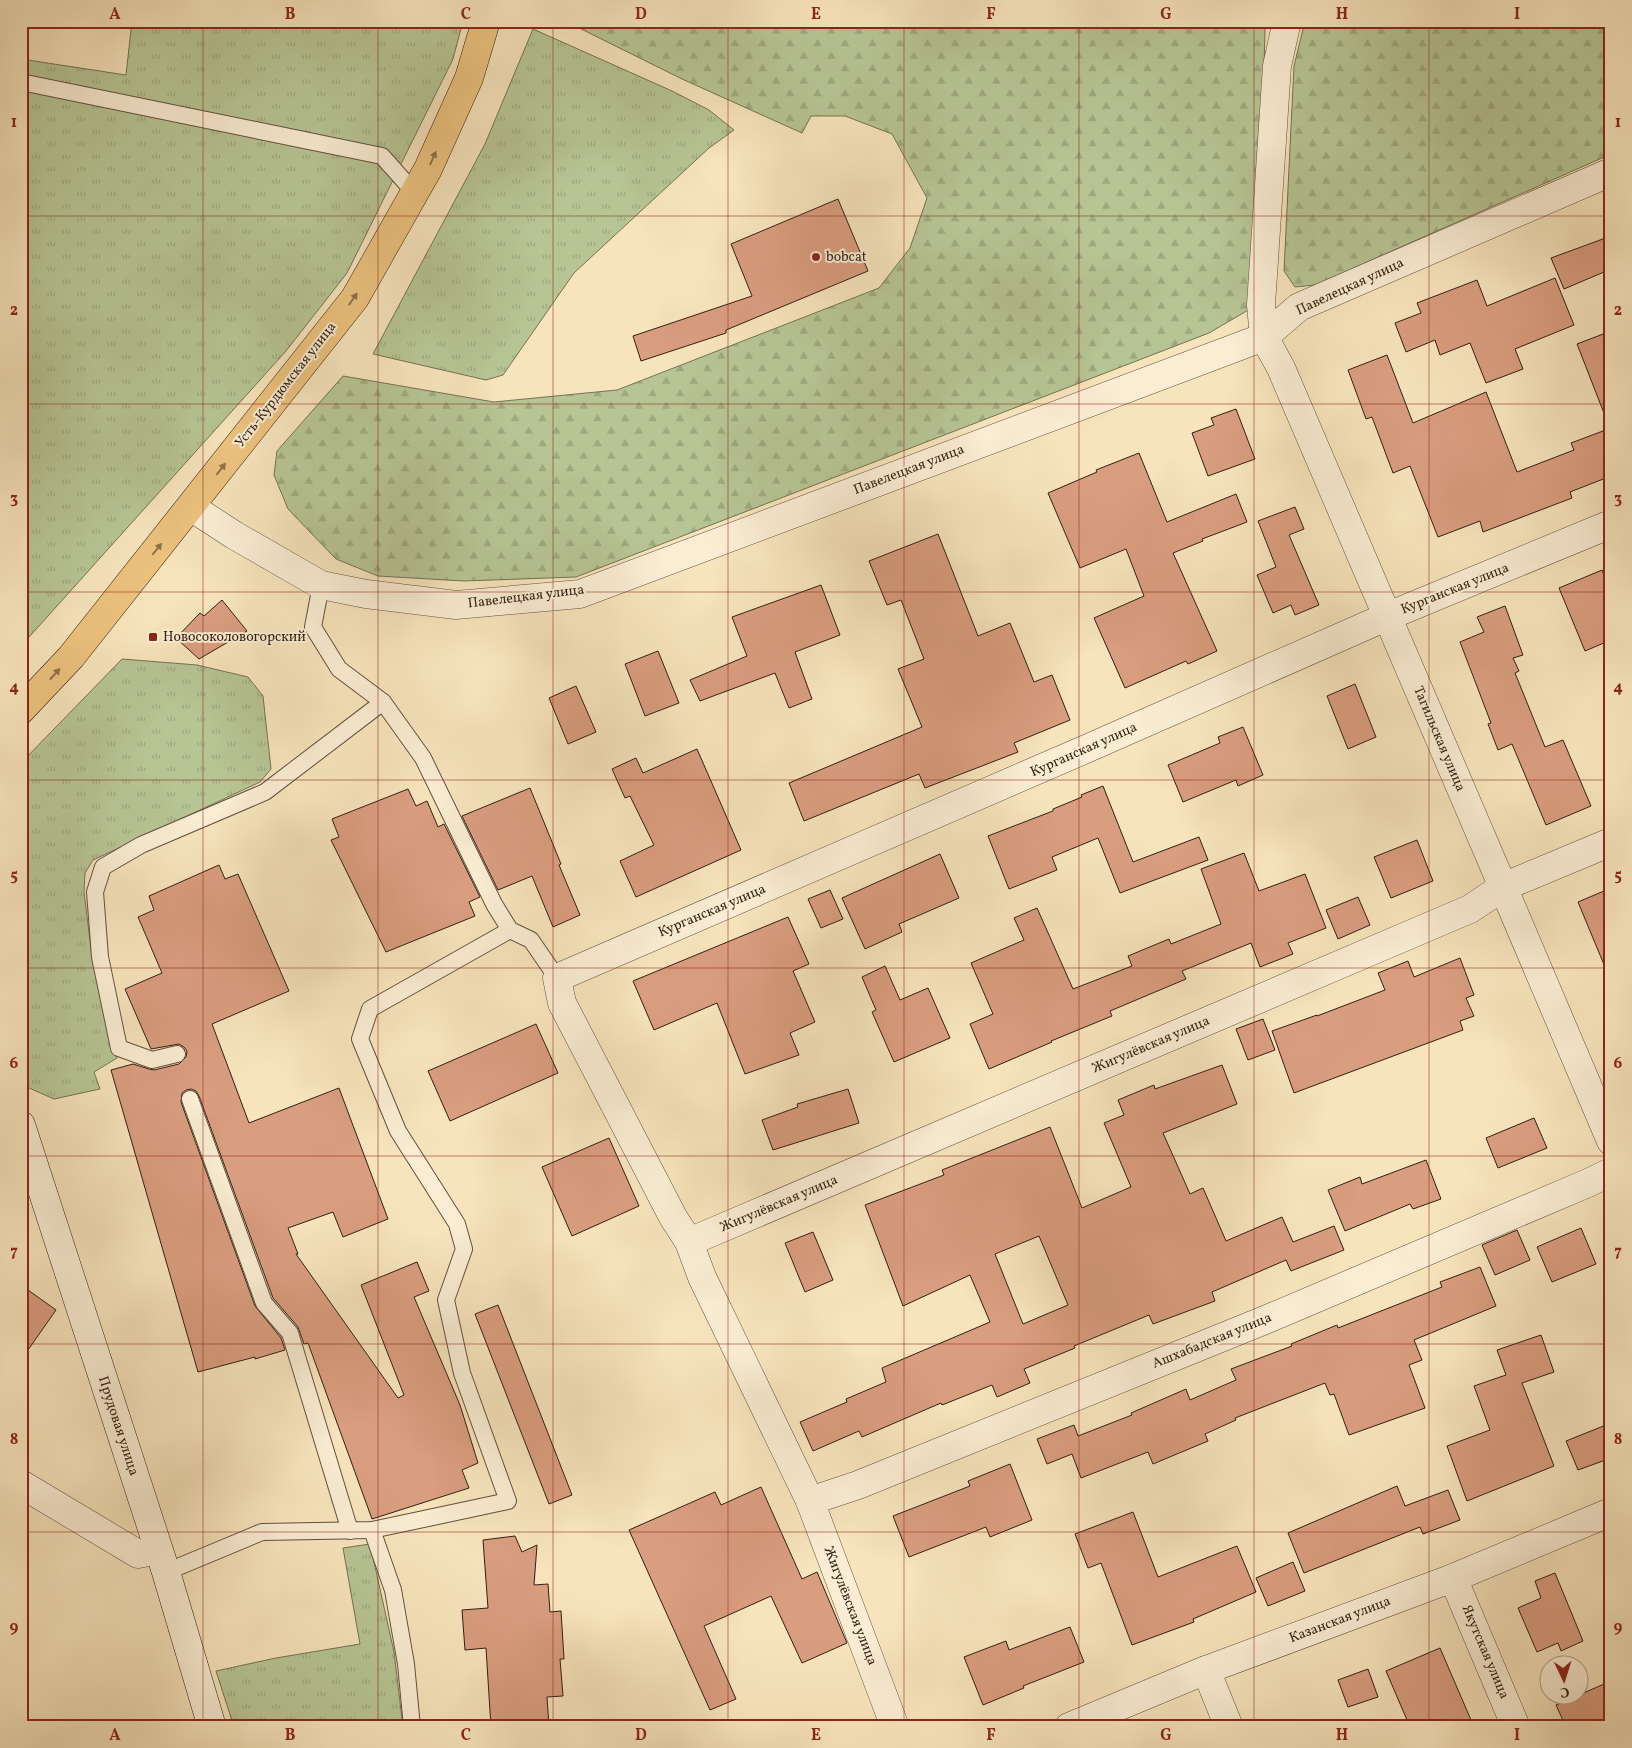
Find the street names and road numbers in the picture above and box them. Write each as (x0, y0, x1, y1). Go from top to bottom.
street label: Павелецкая улица (1293, 254, 1407, 320)
street label: Усть-Курдюмская улица (231, 318, 341, 452)
street label: Павелецкая улица (851, 440, 967, 500)
street label: Курганская улица (1398, 559, 1512, 619)
street label: Павелецкая улица (467, 580, 585, 614)
street label: Тагильская улица (1408, 683, 1470, 795)
street label: Курганская улица (1028, 718, 1140, 782)
street label: Курганская улица (655, 880, 769, 942)
street label: Жигулёвская улица (1089, 1012, 1213, 1078)
street label: Жигулёвская улица (717, 1171, 841, 1237)
street label: Ашхабадская улица (1149, 1308, 1275, 1374)
street label: Прудовая улица (93, 1374, 143, 1478)
street label: Жигулёвская улица (819, 1544, 881, 1668)
street label: Казанская улица (1286, 1592, 1394, 1648)
street label: Якутская улица (1457, 1602, 1513, 1702)

